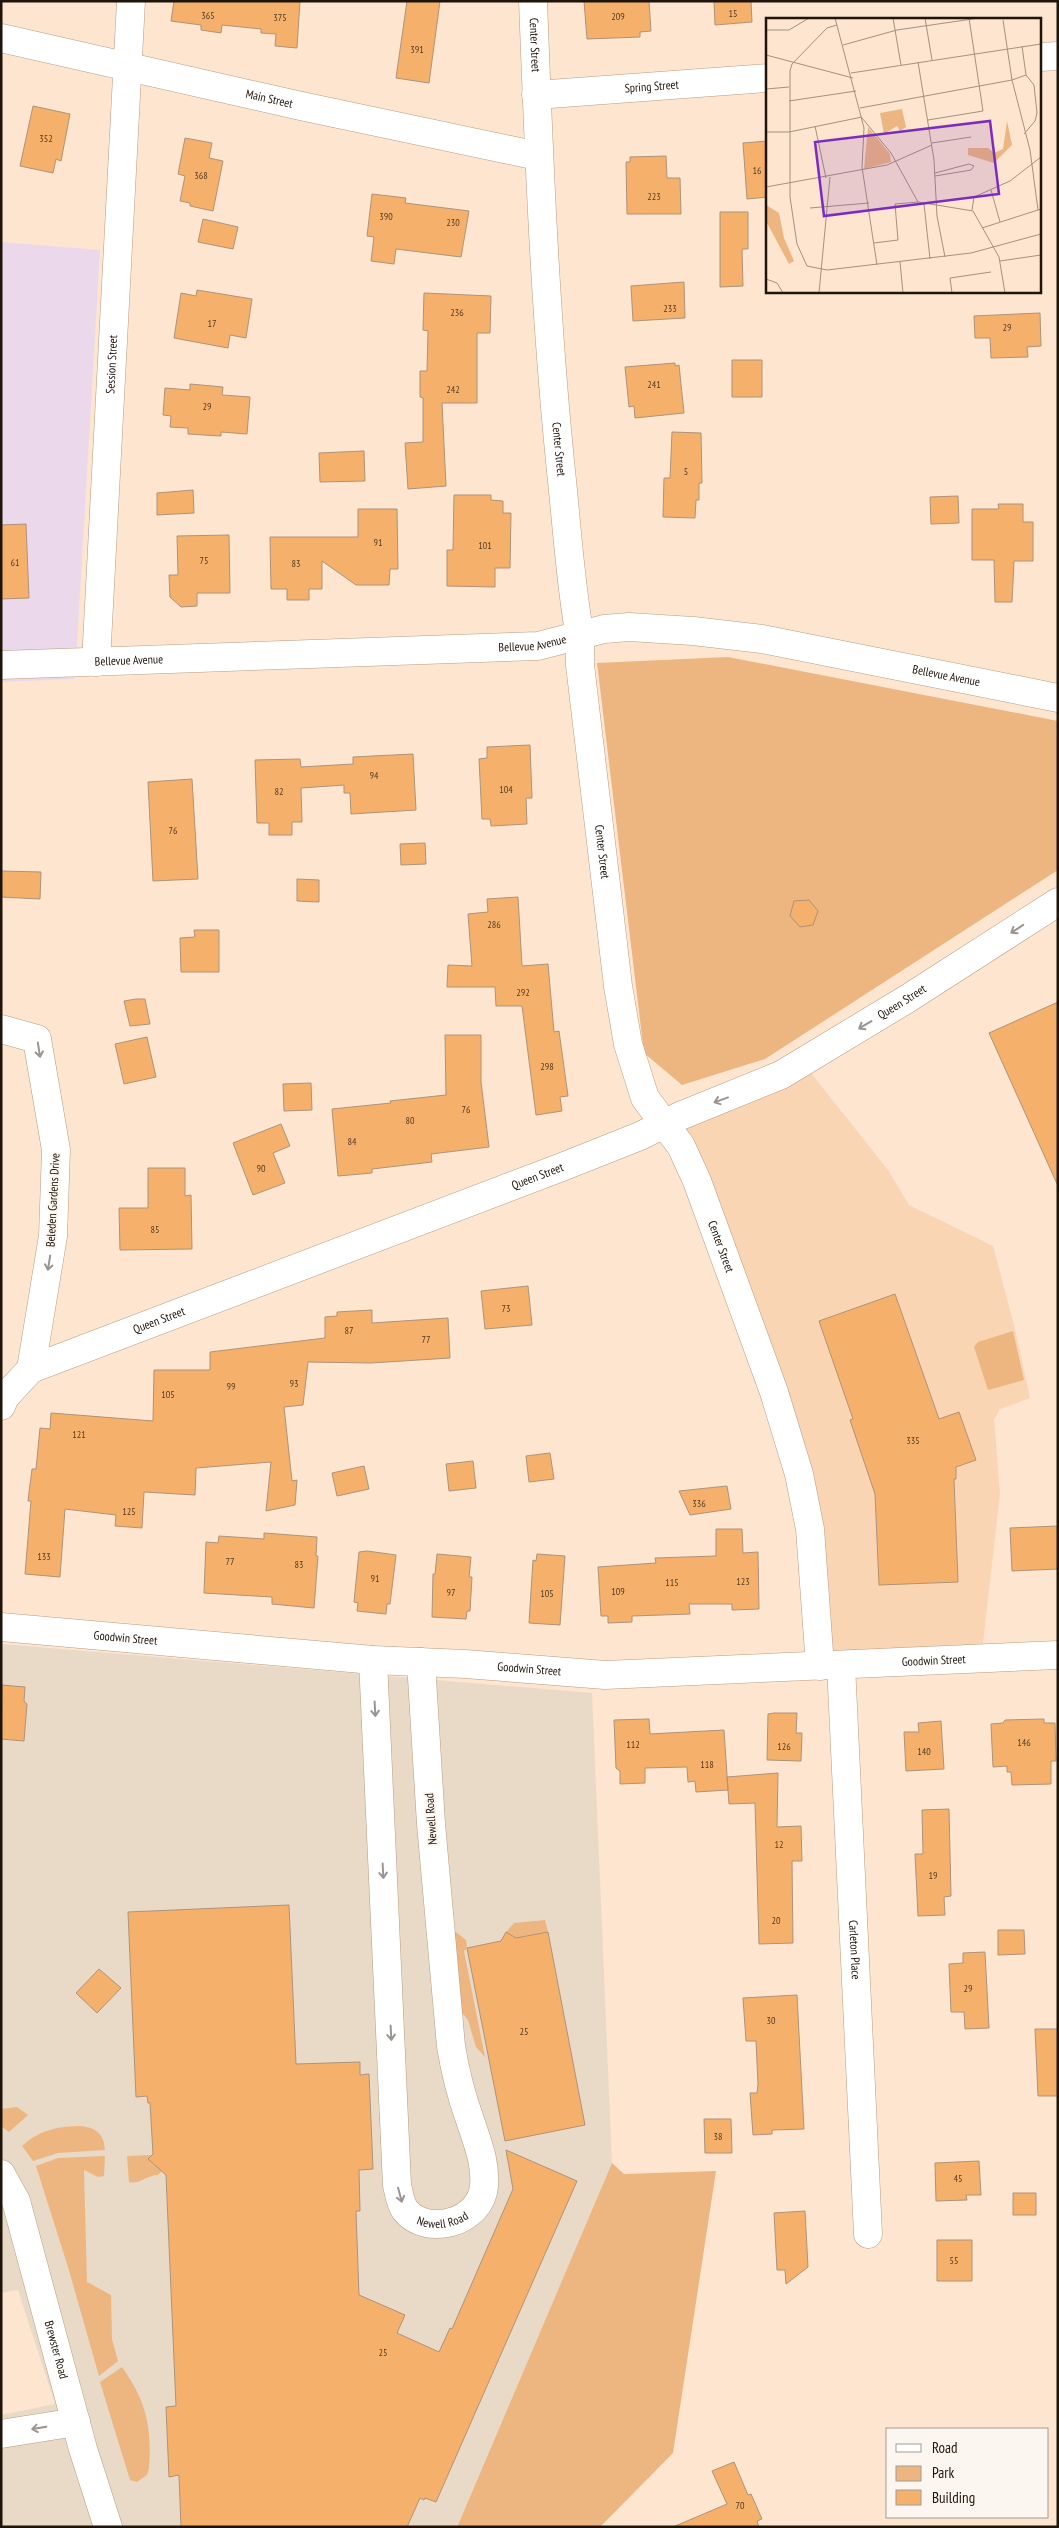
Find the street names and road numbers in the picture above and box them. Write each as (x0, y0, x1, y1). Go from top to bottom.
street label: Center Street (527, 18, 544, 73)
street label: Spring Street (624, 77, 680, 95)
street label: Main Street (244, 86, 295, 111)
street label: Session Street (102, 334, 120, 394)
street label: Center Street (549, 421, 570, 478)
street label: Bellevue Avenue (498, 631, 568, 654)
street label: Bellevue Avenue (94, 651, 163, 669)
street label: Bellevue Avenue (911, 661, 981, 689)
street label: Center Street (592, 824, 613, 880)
street label: Queen Street (874, 980, 929, 1022)
street label: Beleden Gardens Drive (43, 1153, 62, 1247)
street label: Queen Street (509, 1159, 566, 1193)
street label: Center Street (705, 1218, 738, 1275)
street label: Queen Street (131, 1303, 188, 1337)
street label: Goodwin Street (93, 1627, 159, 1648)
street label: Goodwin Street (901, 1651, 967, 1669)
street label: Goodwin Street (497, 1659, 562, 1679)
street label: Newell Road (421, 1793, 440, 1845)
street label: Carleton Place (846, 1920, 864, 1980)
street label: Newell Road (415, 2208, 471, 2231)
street label: Brewster Road (42, 2319, 72, 2380)

